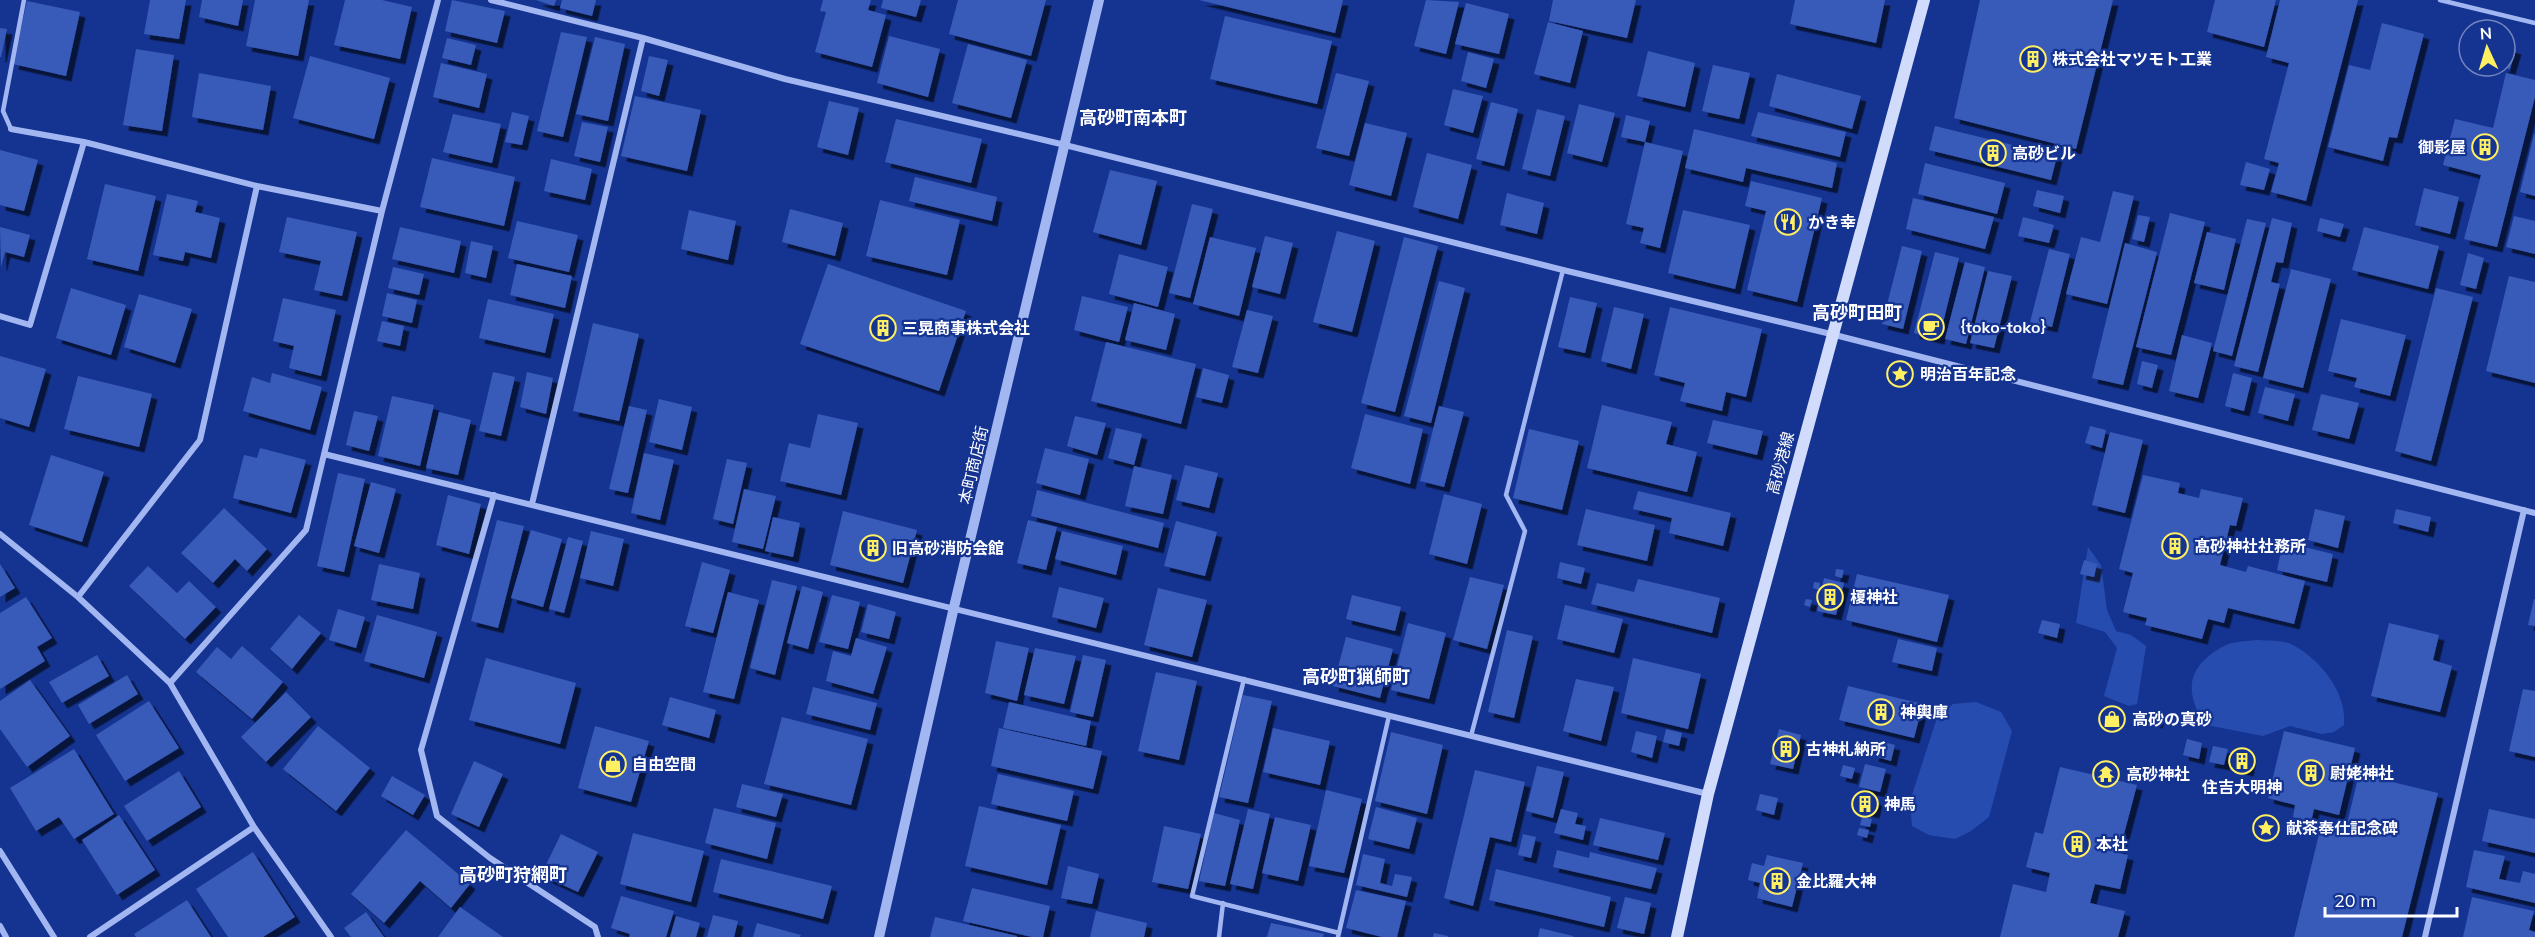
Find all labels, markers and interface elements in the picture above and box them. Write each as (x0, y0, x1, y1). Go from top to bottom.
north arrow (2457, 18, 2517, 78)
text: N (2479, 23, 2493, 43)
building icon: 株式会社マツモト工業 (2018, 44, 2048, 74)
place label: 株式会社マツモト工業 (2052, 49, 2212, 69)
district label: 高砂町南本町 (1079, 106, 1187, 129)
building icon: 御影屋 (2470, 132, 2500, 162)
place label: 御影屋 (2418, 137, 2466, 157)
building icon: 高砂ビル (1978, 138, 2008, 168)
place label: 高砂ビル (2012, 143, 2076, 163)
restaurant icon: かき幸 (1773, 207, 1803, 237)
place label: かき幸 (1808, 212, 1856, 232)
district label: 高砂町田町 (1812, 301, 1902, 324)
cafe icon: ｛toko-toko｝ (1916, 312, 1946, 342)
building icon: 三晃商事株式会社 (868, 313, 898, 343)
place label: ｛toko-toko｝ (1950, 317, 2056, 337)
place label: 三晃商事株式会社 (902, 318, 1030, 338)
place icon: 明治百年記念 (1885, 359, 1915, 389)
place label: 明治百年記念 (1920, 364, 2016, 384)
street label: 本町商店街 (954, 424, 992, 506)
street label: 高砂港線 (1762, 429, 1798, 497)
building icon: 髙砂神社社務所 (2160, 531, 2190, 561)
building icon: 旧高砂消防会館 (858, 533, 888, 563)
place label: 髙砂神社社務所 (2194, 536, 2306, 556)
place label: 旧高砂消防会館 (892, 538, 1004, 558)
building icon: 榎神社 (1815, 582, 1845, 612)
place label: 榎神社 (1850, 587, 1898, 607)
district label: 高砂町猟師町 (1302, 665, 1410, 688)
building icon: 神輿庫 (1866, 697, 1896, 727)
place label: 神輿庫 (1900, 702, 1948, 722)
shop icon: 高砂の真砂 (2097, 704, 2127, 734)
place label: 高砂の真砂 (2132, 709, 2212, 729)
building icon: 古神札納所 (1771, 734, 1801, 764)
place label: 古神札納所 (1806, 739, 1886, 759)
building icon: 住吉大明神 (2227, 746, 2257, 776)
shop icon: 自由空間 (598, 749, 628, 779)
place label: 自由空間 (632, 754, 696, 774)
building icon: 尉姥神社 (2296, 758, 2326, 788)
temple icon: 高砂神社 (2091, 759, 2121, 789)
place label: 尉姥神社 (2330, 763, 2394, 783)
place label: 高砂神社 (2126, 764, 2190, 784)
place label: 住吉大明神 (2201, 777, 2282, 797)
building icon: 神馬 (1850, 789, 1880, 819)
place label: 神馬 (1884, 794, 1916, 814)
place icon: 献茶奉仕記念碑 (2251, 813, 2281, 843)
place label: 献茶奉仕記念碑 (2286, 818, 2398, 838)
building icon: 本社 (2062, 829, 2092, 859)
place label: 本社 (2096, 834, 2128, 854)
district label: 高砂町狩網町 (459, 863, 567, 886)
building icon: 金比羅大神 (1762, 866, 1792, 896)
place label: 金比羅大神 (1796, 871, 1876, 891)
scale bar (2325, 880, 2457, 918)
text: 20 m (2334, 889, 2376, 912)

